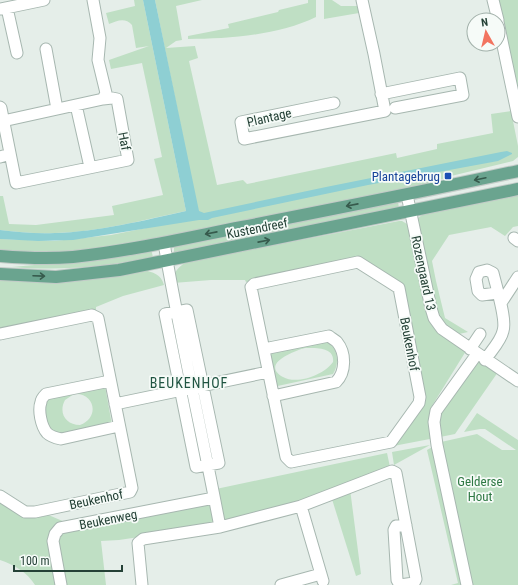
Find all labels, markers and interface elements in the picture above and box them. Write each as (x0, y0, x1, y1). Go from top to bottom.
north arrow (466, 12, 506, 52)
text: N (480, 16, 489, 29)
street label: Plantage (245, 105, 293, 130)
street label: Haf (115, 131, 134, 152)
place label: Plantagebrug (372, 169, 440, 184)
marker: Plantagebrug (443, 171, 453, 181)
one-way arrow (474, 176, 487, 184)
one-way arrow (346, 202, 359, 210)
street label: Kustendreef (225, 215, 289, 242)
one-way arrow (205, 230, 218, 238)
street label: Rozengaard 13 (408, 234, 439, 312)
one-way arrow (257, 237, 270, 245)
one-way arrow (32, 273, 45, 280)
street label: Beukenhof (397, 316, 422, 372)
district label: BEUKENHOF (150, 375, 228, 391)
park label: Gelderse Hout (457, 474, 503, 504)
street label: Beukenhof (68, 486, 124, 512)
street label: Beukenweg (78, 507, 138, 532)
scale bar (14, 547, 122, 573)
text: 100 m (20, 554, 50, 568)

